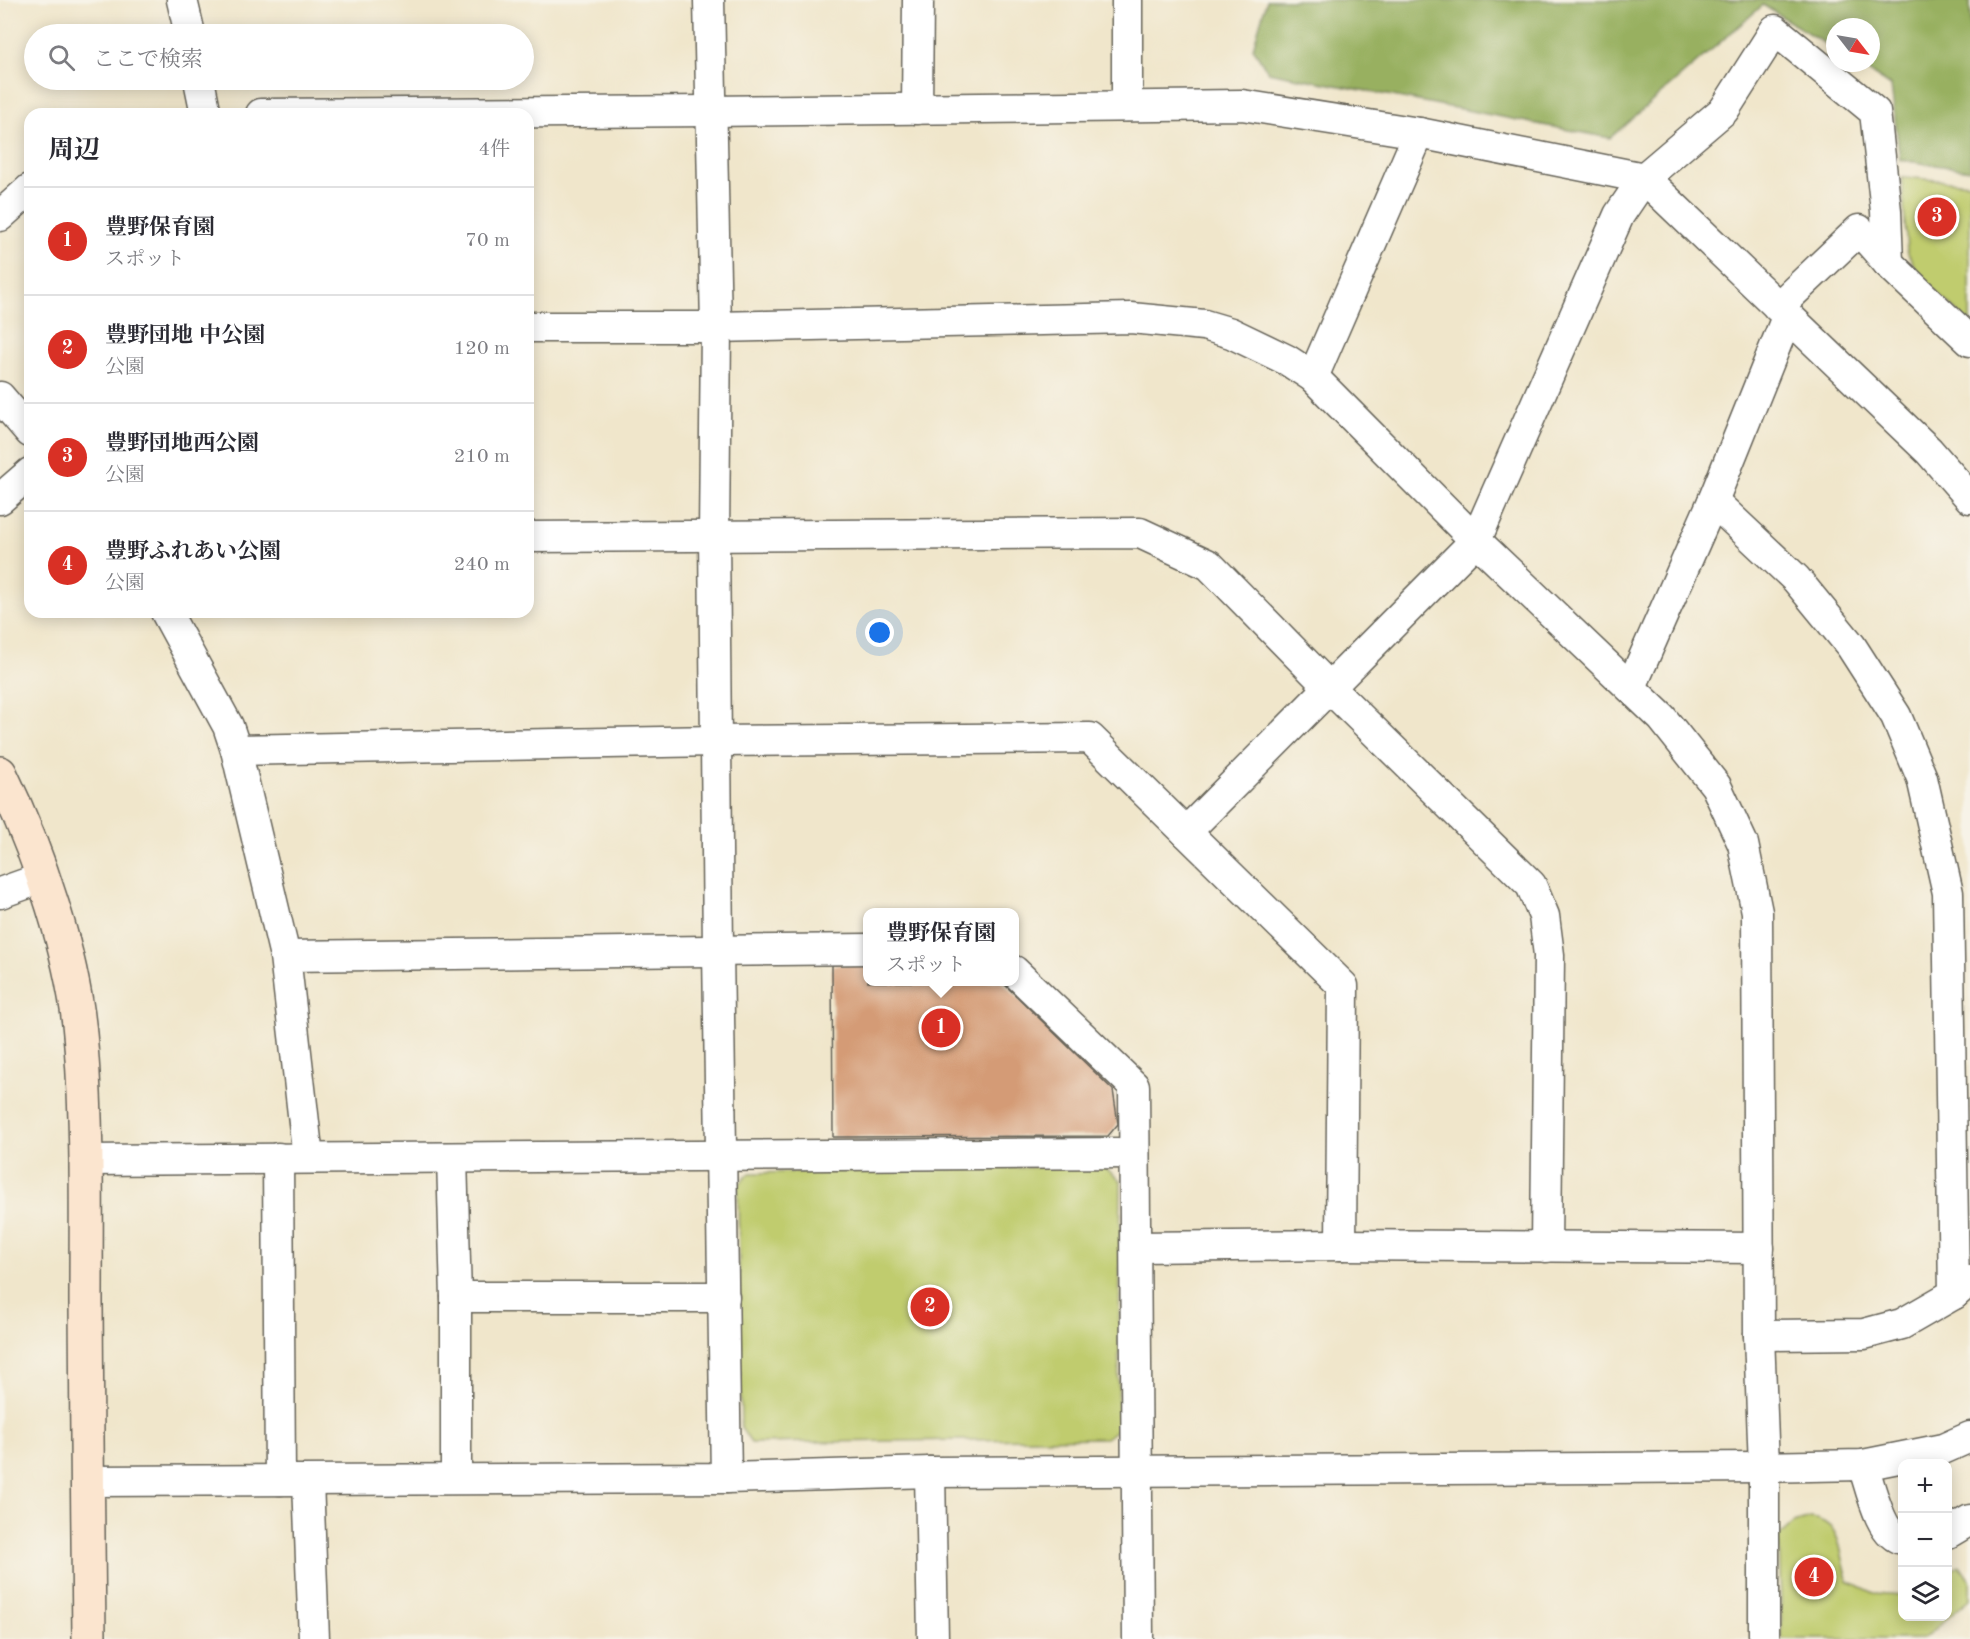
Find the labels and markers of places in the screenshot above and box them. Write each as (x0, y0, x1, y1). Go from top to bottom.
pin: 3 (1918, 194, 1956, 240)
pin: 1 (922, 1006, 960, 1050)
pin: 2 (910, 1284, 950, 1330)
pin: 4 (1794, 1554, 1834, 1600)

